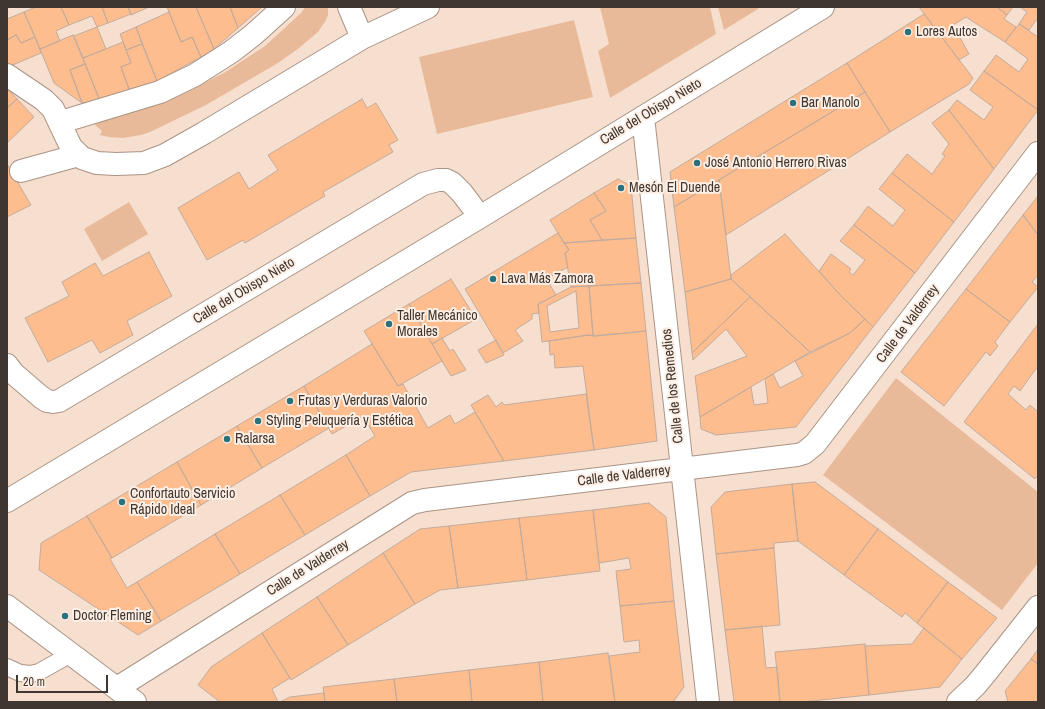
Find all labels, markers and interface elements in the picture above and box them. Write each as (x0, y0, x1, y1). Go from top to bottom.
place label: Lores Autos (916, 24, 977, 40)
marker: Lores Autos (903, 27, 913, 37)
street label: Calle del Obispo Nieto (597, 75, 705, 149)
place label: Bar Manolo (801, 95, 860, 111)
marker: Bar Manolo (788, 98, 798, 108)
place label: José Antonio Herrero Rivas (705, 155, 847, 171)
marker: José Antonio Herrero Rivas (692, 158, 702, 168)
place label: Mesón El Duende (629, 180, 720, 196)
marker: Mesón El Duende (616, 183, 626, 193)
street label: Calle del Obispo Nieto (190, 254, 298, 328)
place label: Lava Más Zamora (501, 271, 594, 287)
marker: Lava Más Zamora (488, 274, 498, 284)
street label: Calle de Valderrey (873, 282, 943, 366)
place label: Taller Mecánico Morales (397, 308, 478, 340)
marker: Taller Mecánico Morales (384, 319, 394, 329)
street label: Calle de los Remedios (659, 328, 687, 444)
place label: Frutas y Verduras Valorio (298, 393, 427, 409)
marker: Frutas y Verduras Valorio (285, 396, 295, 406)
place label: Styling Peluquería y Estética (266, 413, 413, 429)
marker: Styling Peluquería y Estética (253, 416, 263, 426)
place label: Ralarsa (235, 431, 275, 447)
marker: Ralarsa (222, 434, 232, 444)
street label: Calle de Valderrey (577, 462, 671, 490)
place label: Confortauto Servicio Rápido Ideal (130, 486, 235, 518)
marker: Confortauto Servicio Rápido Ideal (117, 497, 127, 507)
street label: Calle de Valderrey (264, 536, 352, 600)
place label: Doctor Fleming (73, 608, 151, 624)
marker: Doctor Fleming (60, 611, 70, 621)
scale bar (18, 667, 110, 693)
text: 20 m (23, 674, 45, 690)

